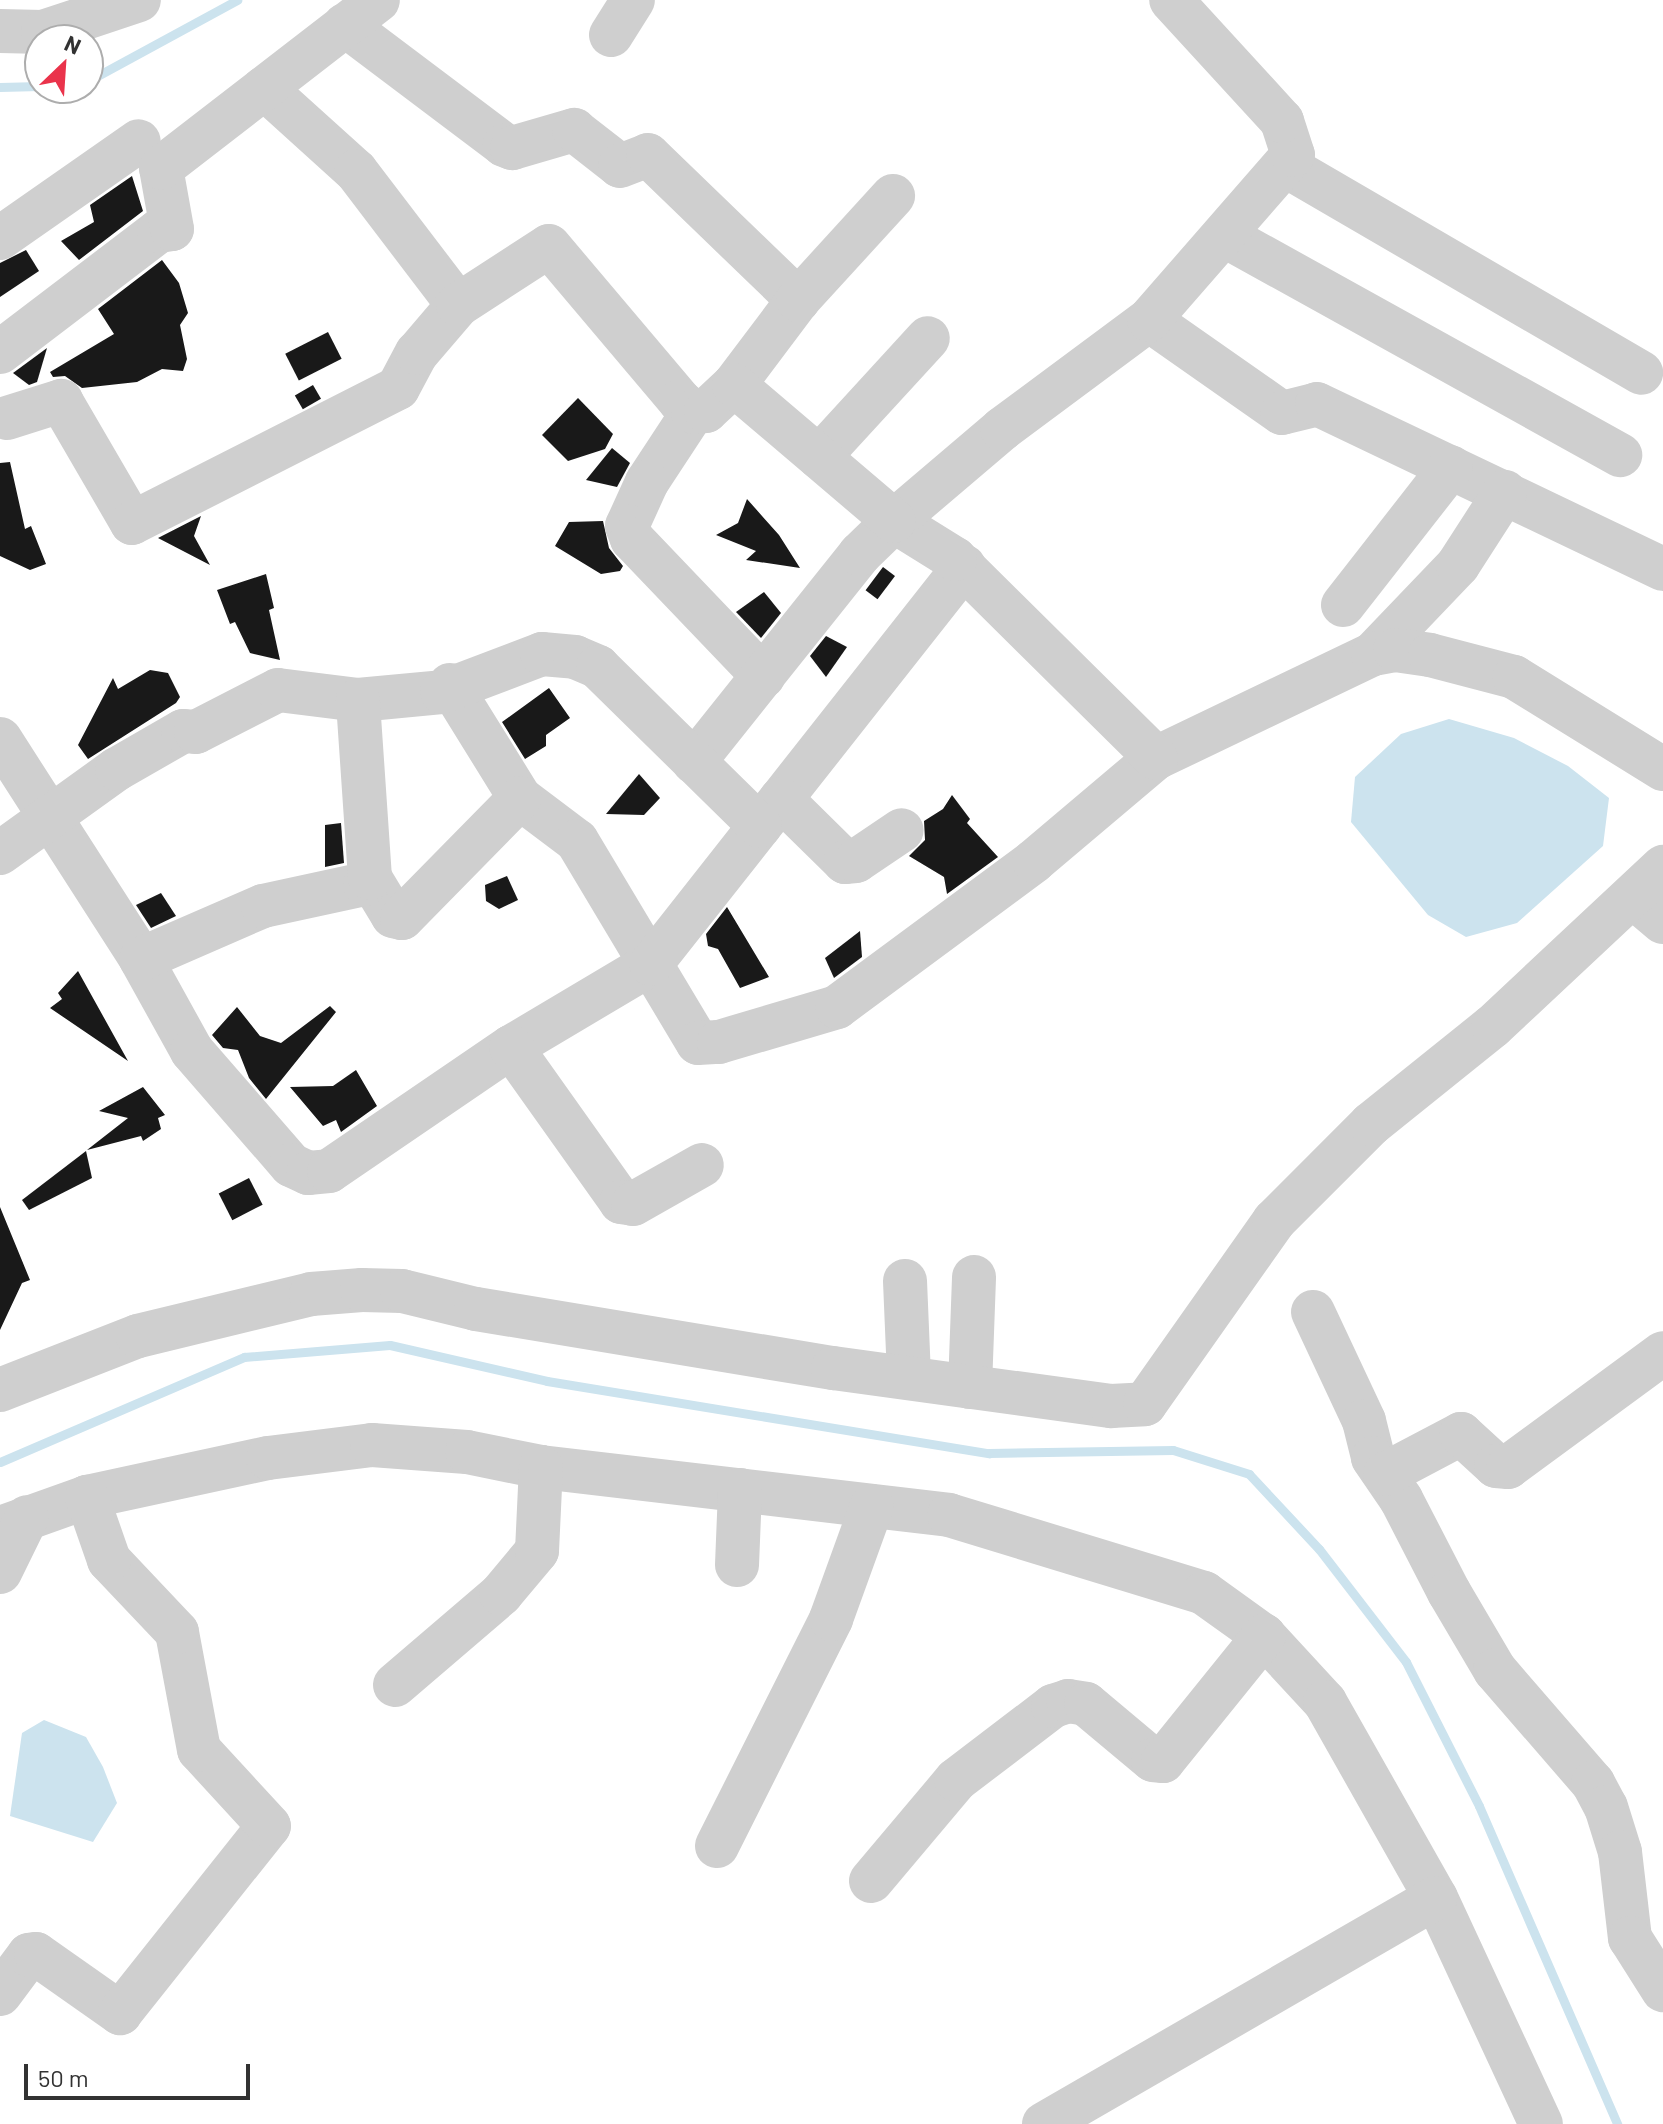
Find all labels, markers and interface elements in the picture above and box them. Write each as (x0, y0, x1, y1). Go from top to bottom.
north arrow (24, 24, 104, 104)
text: N (61, 29, 85, 59)
scale bar (28, 2048, 254, 2098)
text: 50 m (38, 2063, 89, 2092)

